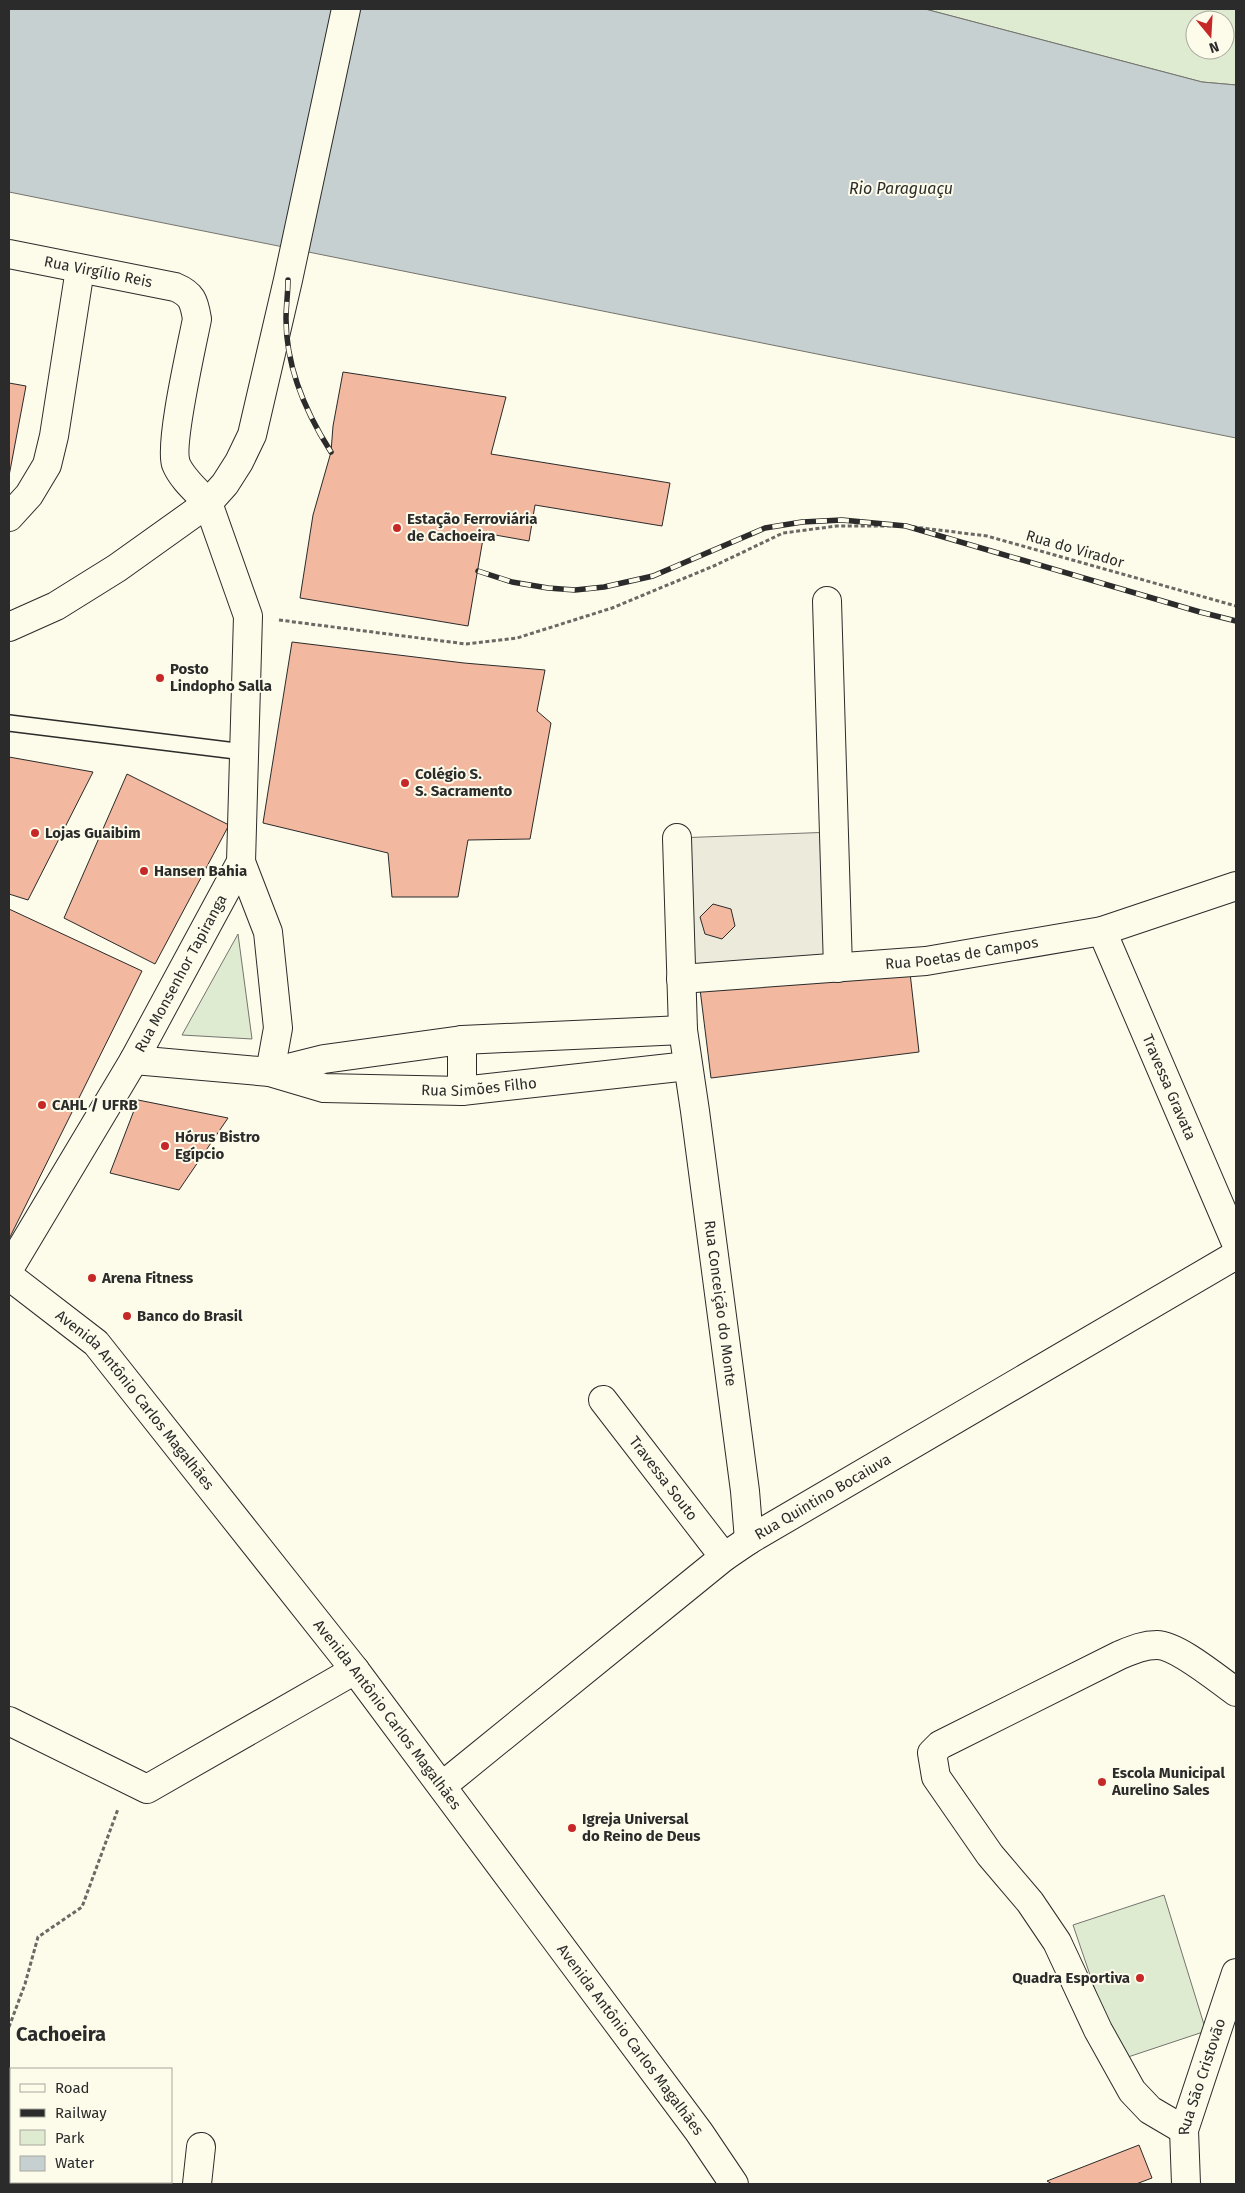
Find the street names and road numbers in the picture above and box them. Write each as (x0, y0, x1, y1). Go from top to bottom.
street label: Rua Virgílio Reis (43, 252, 154, 291)
street label: Rua do Virador (1024, 526, 1126, 572)
street label: Rua Monsenhor Tapiranga (131, 891, 231, 1055)
street label: Rua Poetas de Campos (884, 933, 1040, 973)
street label: Travessa Gravata (1138, 1032, 1200, 1143)
street label: Rua Simões Filho (421, 1074, 538, 1100)
street label: Rua Conceição do Monte (700, 1219, 740, 1387)
street label: Avenida Antônio Carlos Magalhães (52, 1306, 218, 1494)
street label: Travessa Souto (625, 1433, 702, 1524)
street label: Rua Quintino Bocaiuva (751, 1450, 894, 1544)
street label: Avenida Antônio Carlos Magalhães (310, 1616, 465, 1813)
street label: Avenida Antônio Carlos Magalhães (553, 1941, 707, 2139)
street label: Rua São Cristovão (1175, 2016, 1229, 2136)

